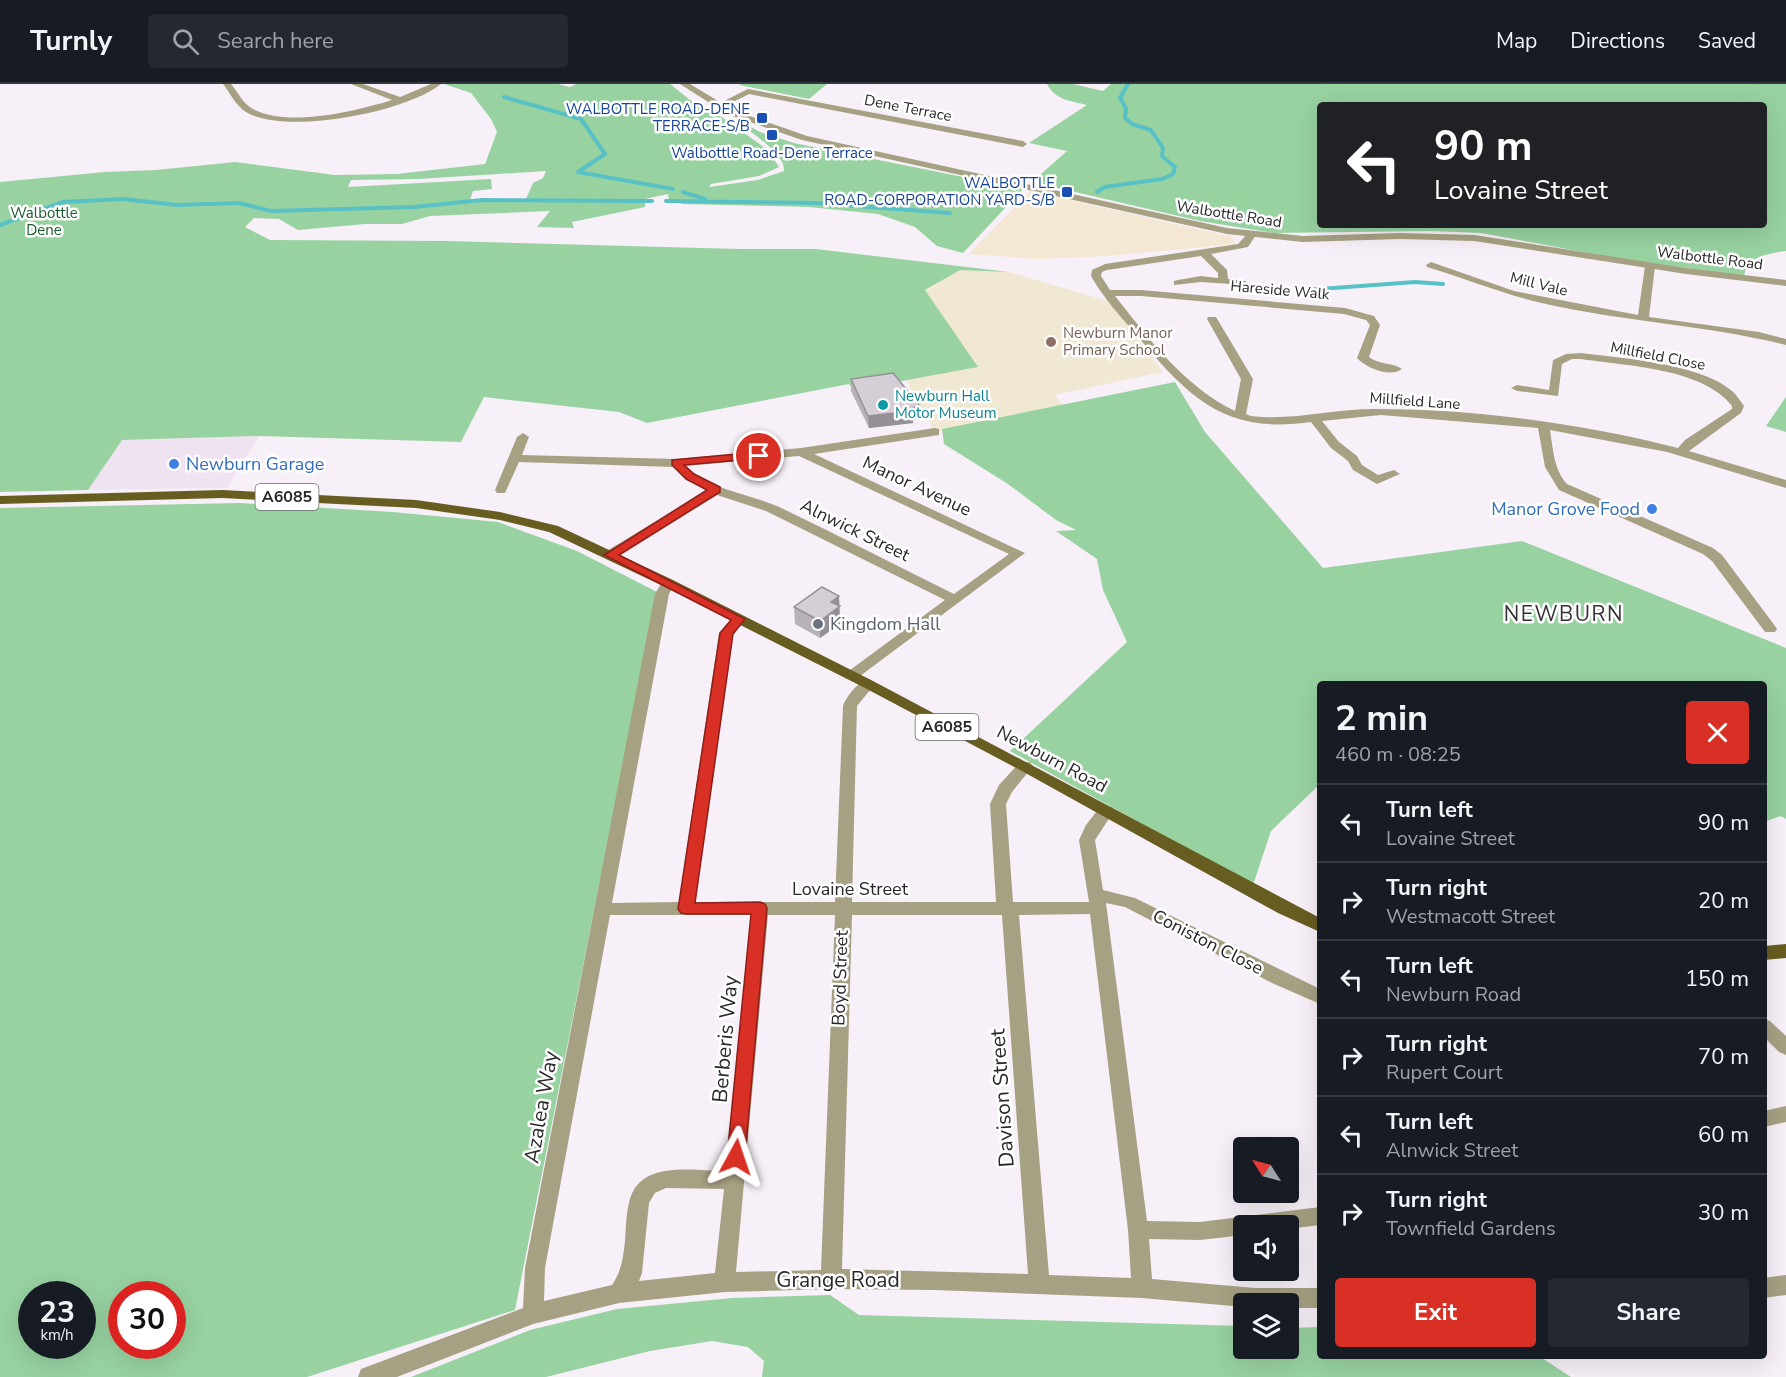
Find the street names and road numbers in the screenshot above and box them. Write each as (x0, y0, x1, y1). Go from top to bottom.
street label: Dene Terrace (863, 90, 953, 126)
street label: Walbottle Road (1175, 196, 1283, 232)
street label: Walbottle Road (1656, 242, 1764, 274)
street label: Mill Vale (1508, 267, 1570, 301)
street label: Hareside Walk (1230, 276, 1331, 304)
street label: Millfield Close (1609, 337, 1707, 375)
street label: Millfield Lane (1369, 388, 1461, 414)
street label: Manor Avenue (859, 450, 975, 522)
road number: A6085 (256, 484, 318, 510)
street label: Alnwick Street (796, 493, 914, 567)
road number: A6085 (916, 714, 978, 740)
street label: Newburn Road (993, 720, 1111, 798)
street label: Lovaine Street (792, 877, 909, 901)
street label: Coniston Close (1149, 904, 1267, 980)
street label: Boyd Street (826, 929, 854, 1026)
street label: Berberis Way (705, 974, 745, 1104)
street label: Davison Street (983, 1027, 1021, 1168)
street label: Azalea Way (517, 1048, 565, 1165)
street label: Grange Road (776, 1266, 900, 1294)

